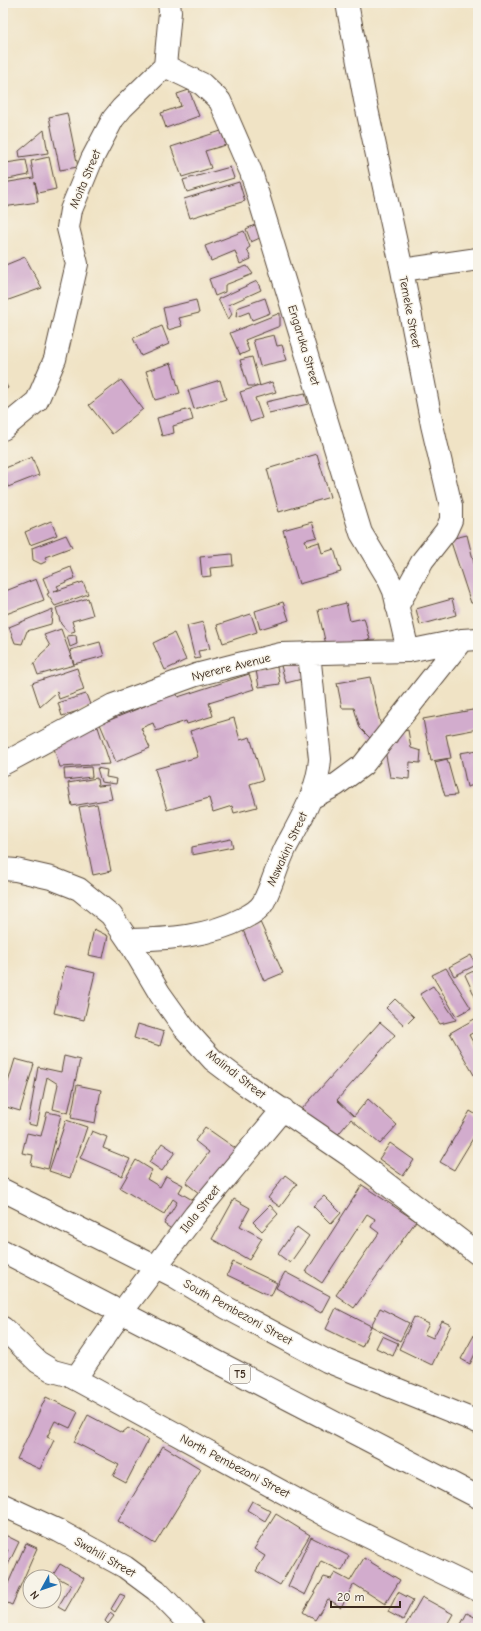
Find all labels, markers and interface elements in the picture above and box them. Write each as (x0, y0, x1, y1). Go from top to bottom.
street label: Moita Street (66, 147, 104, 210)
street label: Temeke Street (396, 275, 424, 350)
street label: Engaruka Street (285, 303, 323, 387)
street label: Nyerere Avenue (190, 650, 272, 684)
street label: Mswakini Street (264, 809, 311, 888)
street label: Malindi Street (204, 1047, 269, 1102)
street label: Ilala Street (177, 1182, 223, 1236)
street label: South Pembezoni Street (181, 1276, 295, 1348)
road number: T5 (230, 1365, 250, 1383)
street label: North Pembezoni Street (178, 1431, 293, 1501)
street label: Swahili Street (72, 1534, 139, 1580)
north arrow (22, 1569, 62, 1609)
scale bar (331, 1583, 400, 1609)
text: N (27, 1588, 42, 1602)
text: 20 m (337, 1590, 365, 1604)

